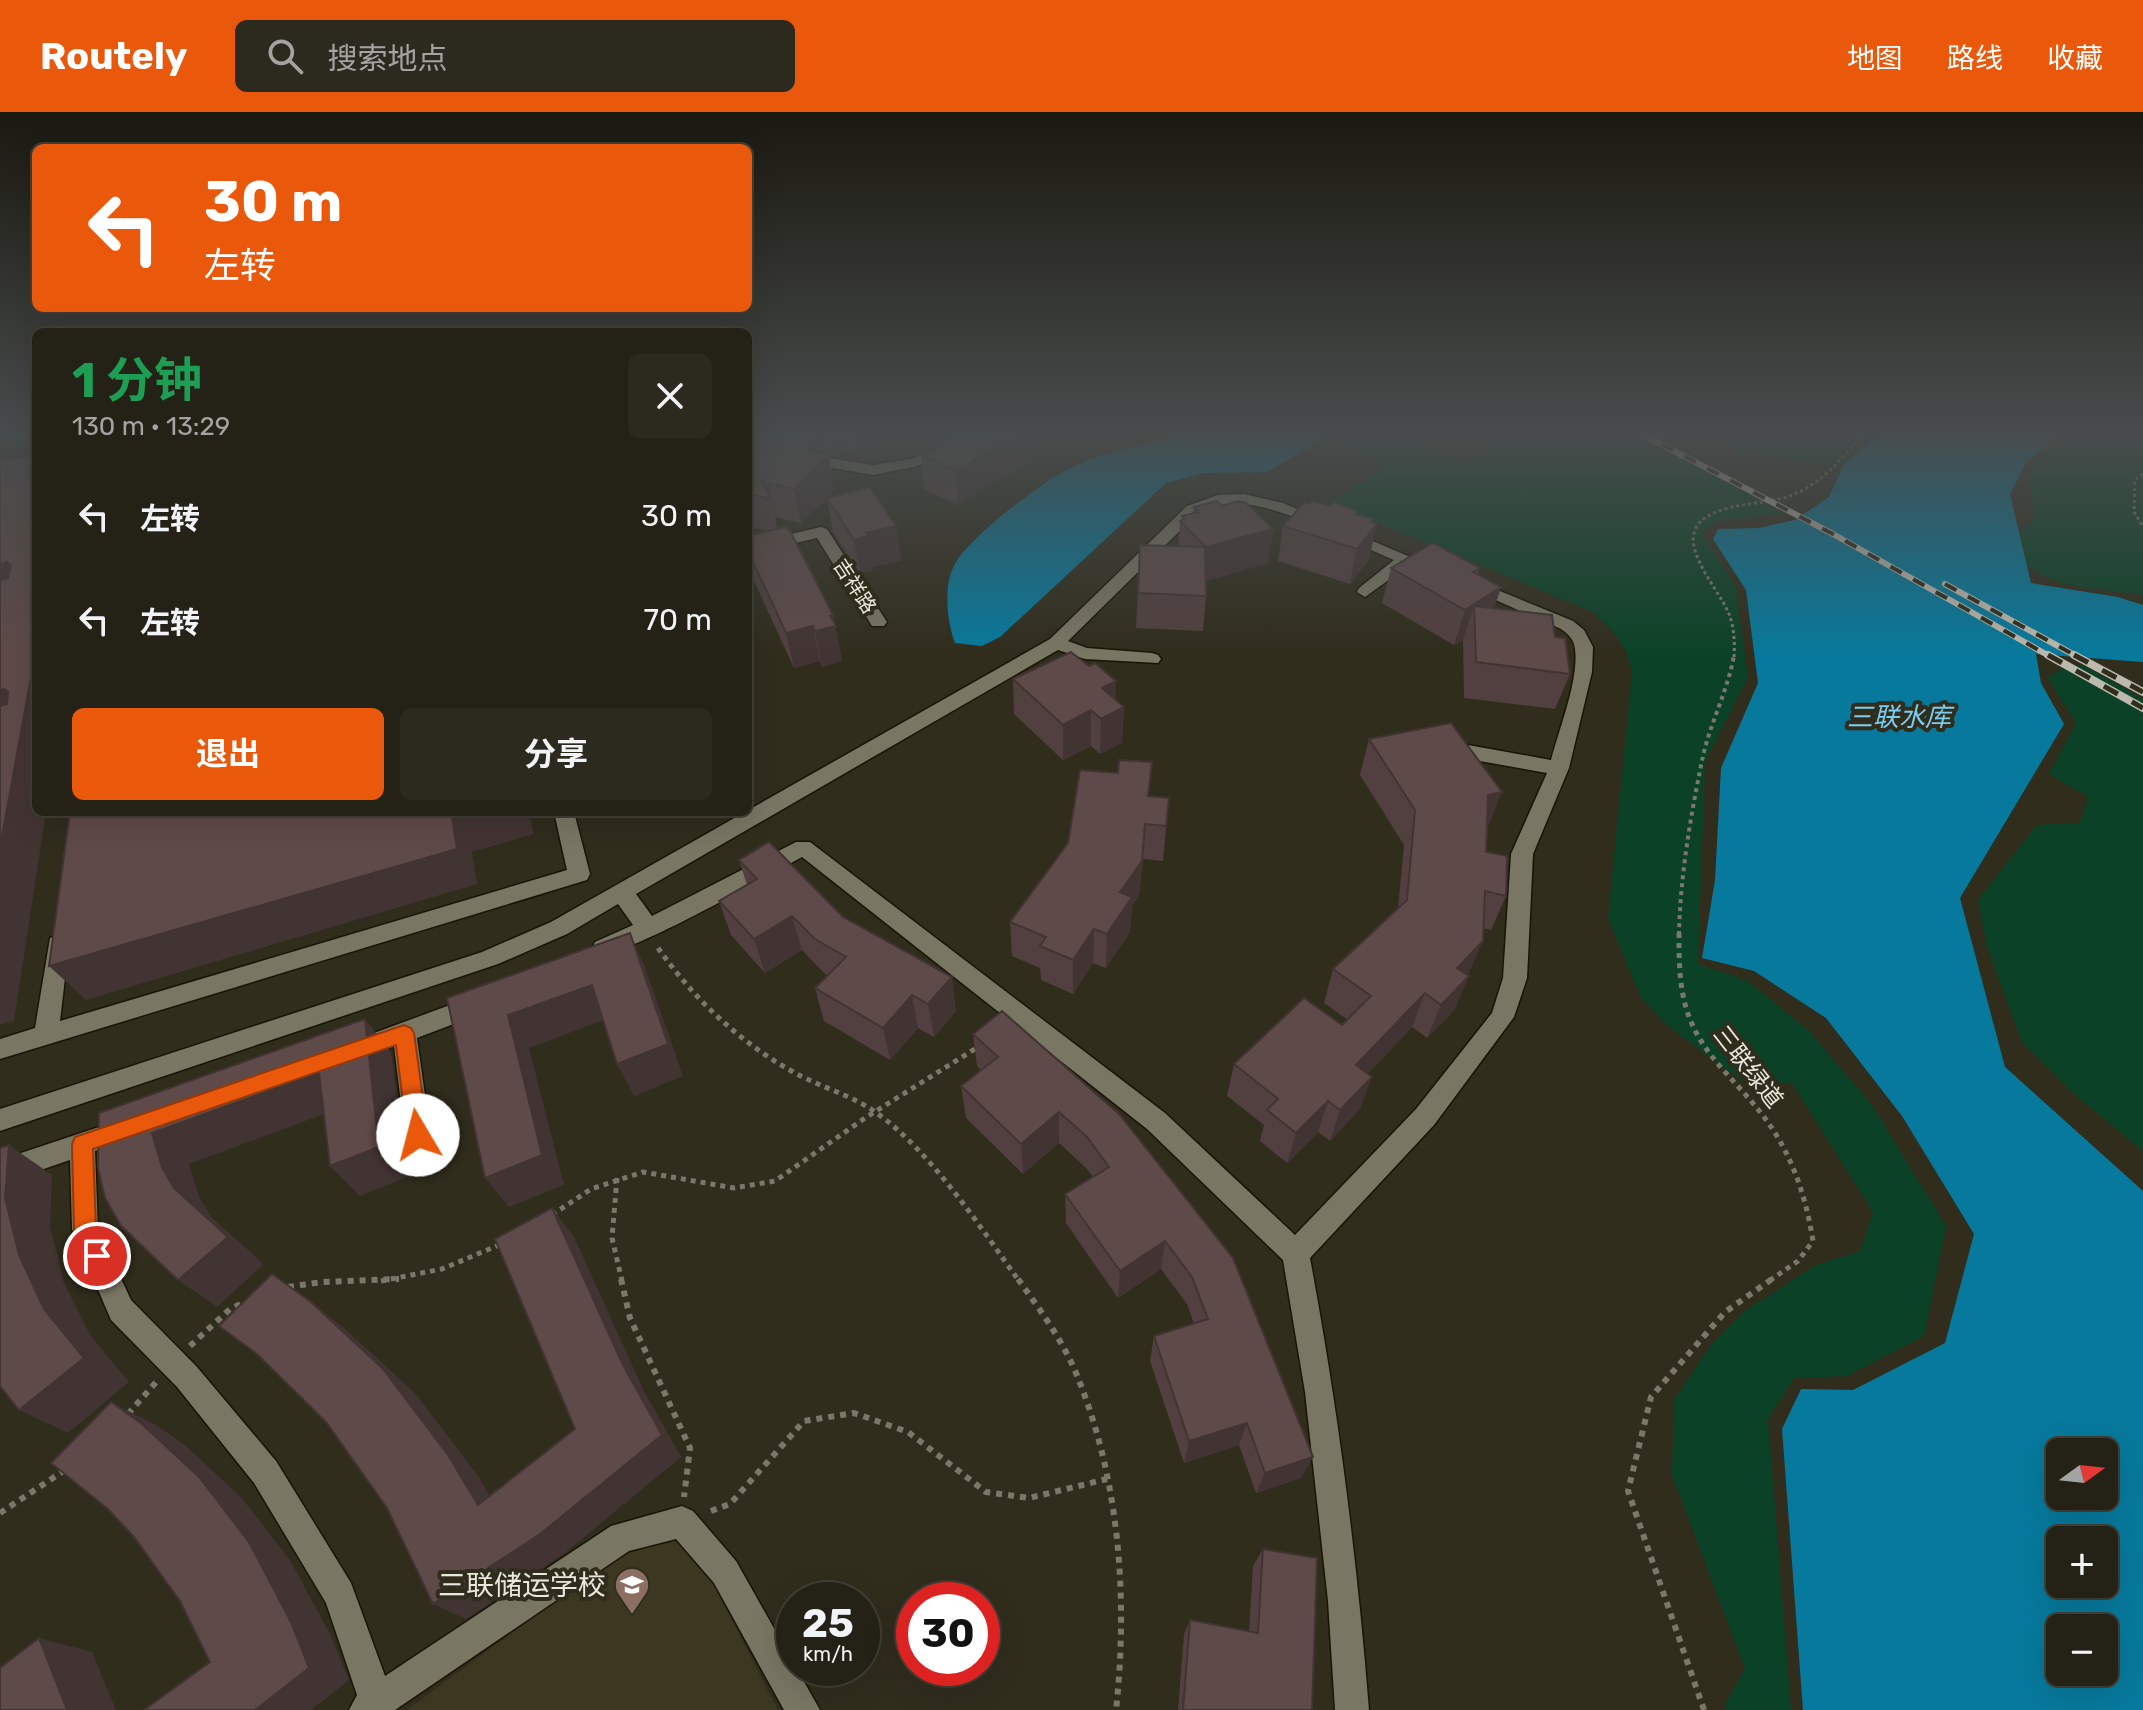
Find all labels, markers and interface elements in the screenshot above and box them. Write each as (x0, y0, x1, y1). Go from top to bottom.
search box (235, 20, 795, 92)
text: Routely (40, 33, 187, 79)
icon: search (263, 34, 307, 78)
text: 搜索地点 (327, 41, 447, 77)
text: 地图 (1847, 42, 1903, 75)
text: 路线 (1947, 42, 2003, 75)
text: 收藏 (2047, 42, 2103, 75)
text: 30 m (204, 169, 342, 235)
icon: left (72, 176, 176, 280)
text: 左转 (204, 244, 276, 287)
text: 1 分钟 (72, 352, 202, 409)
button: close (628, 354, 712, 438)
text: 130 m · 13:29 (72, 411, 230, 442)
icon: left (72, 494, 116, 538)
text: 30 m (641, 498, 712, 534)
text: 左转 (140, 501, 200, 537)
street label: 吉祥路 (829, 554, 881, 618)
icon: left (72, 598, 116, 642)
text: 70 m (644, 602, 712, 638)
text: 左转 (140, 605, 200, 641)
water label: 三联水库 (1847, 702, 1955, 733)
button: 退出 (72, 708, 384, 800)
button: 分享 (400, 708, 712, 800)
street label: 三联绿道 (1707, 1021, 1789, 1113)
position arrow (376, 1093, 460, 1177)
pin (63, 1222, 131, 1290)
icon: arrive (75, 1234, 119, 1278)
north arrow (2046, 1438, 2118, 1510)
map controls (2046, 1438, 2118, 1686)
button: + (2046, 1526, 2118, 1598)
school or university icon: 三联储运学校 (613, 1566, 651, 1616)
place label: 三联储运学校 (438, 1569, 606, 1602)
speed limit sign: 30 (896, 1582, 1000, 1686)
text: 25 (802, 1600, 854, 1647)
button: − (2046, 1614, 2118, 1686)
text: km/h (803, 1642, 853, 1666)

